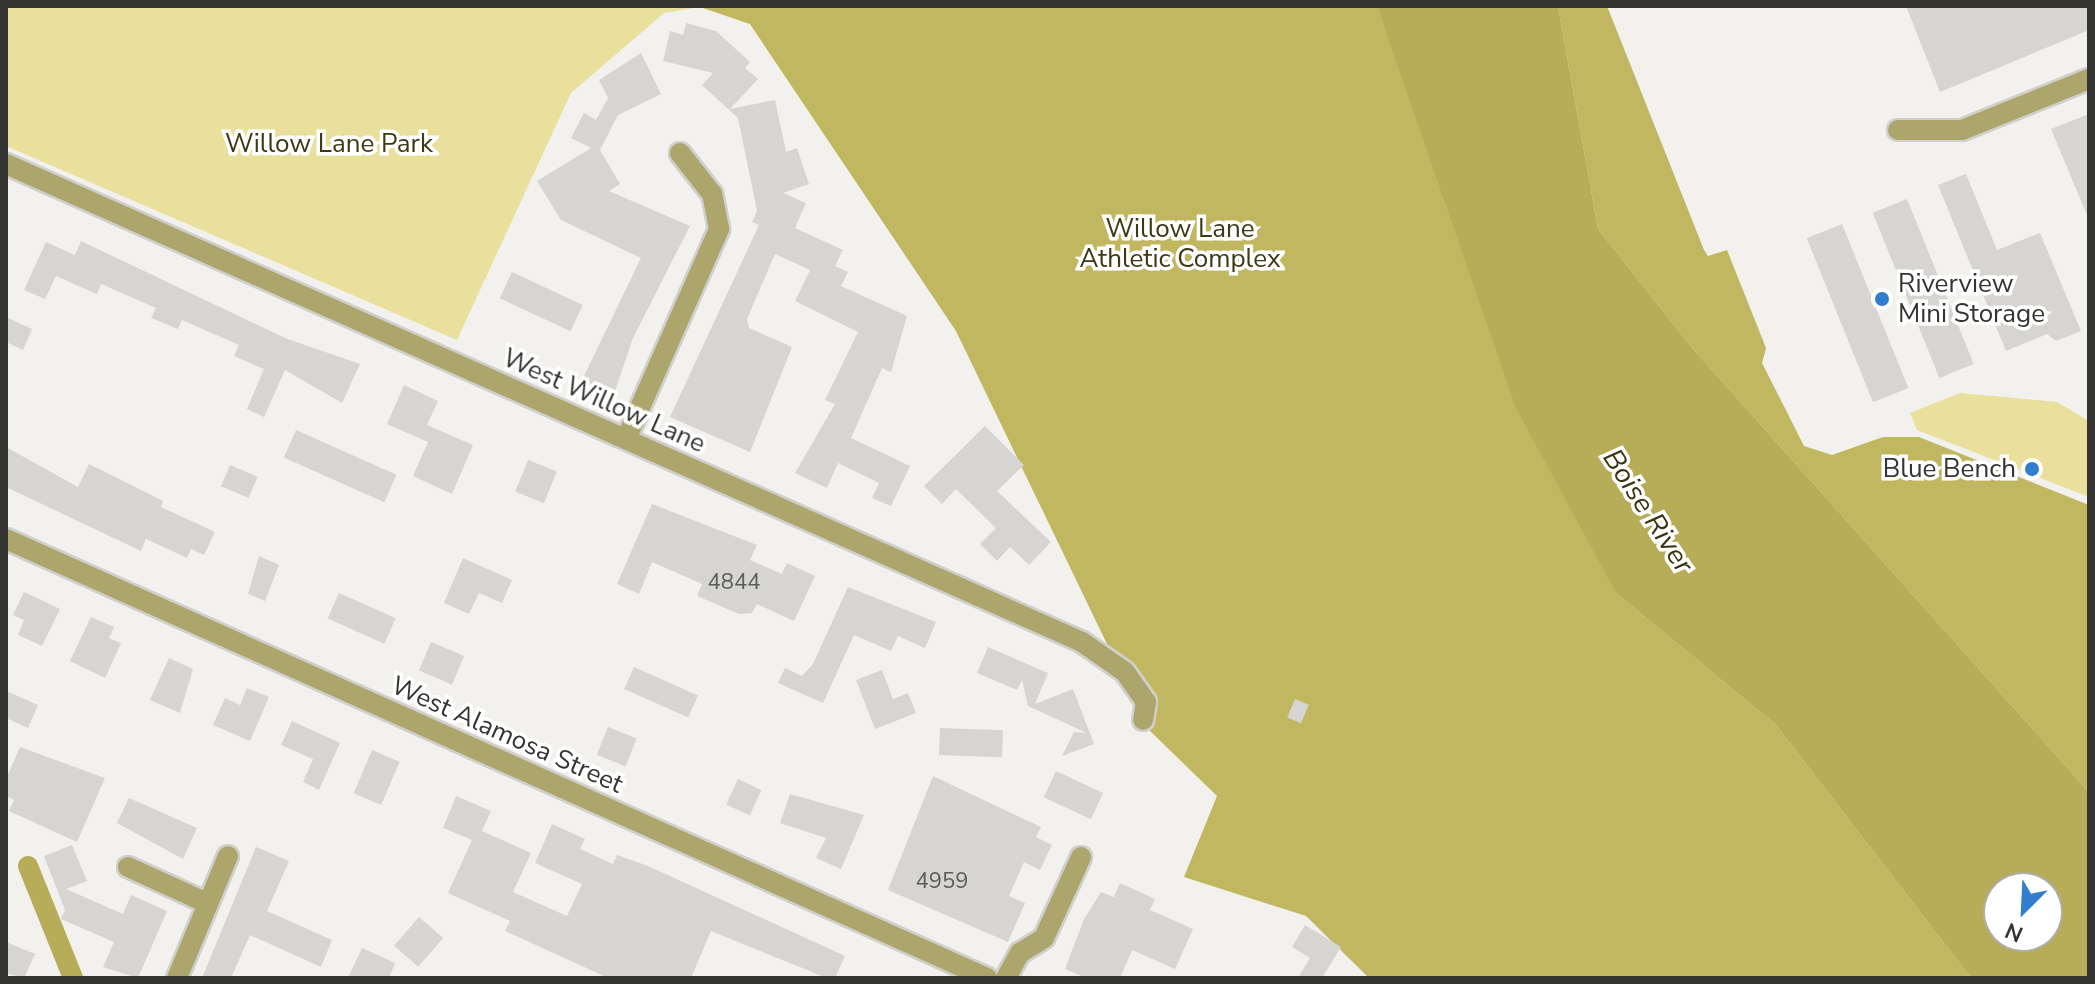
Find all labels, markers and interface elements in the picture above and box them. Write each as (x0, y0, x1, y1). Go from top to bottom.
park label: Willow Lane Park (225, 128, 433, 160)
park label: Willow Lane Athletic Complex (1079, 213, 1281, 274)
place label: Riverview Mini Storage (1898, 268, 2045, 330)
marker: Riverview Mini Storage (1873, 290, 1891, 308)
street label: West Willow Lane (498, 342, 710, 460)
water label: Boise River (1596, 443, 1700, 579)
place label: Blue Bench (1883, 453, 2016, 485)
marker: Blue Bench (2023, 460, 2041, 478)
house number: 4844 (708, 570, 760, 596)
street label: West Alamosa Street (386, 670, 628, 800)
house number: 4959 (916, 869, 968, 895)
north arrow (1983, 872, 2063, 952)
text: N (2000, 915, 2028, 949)

